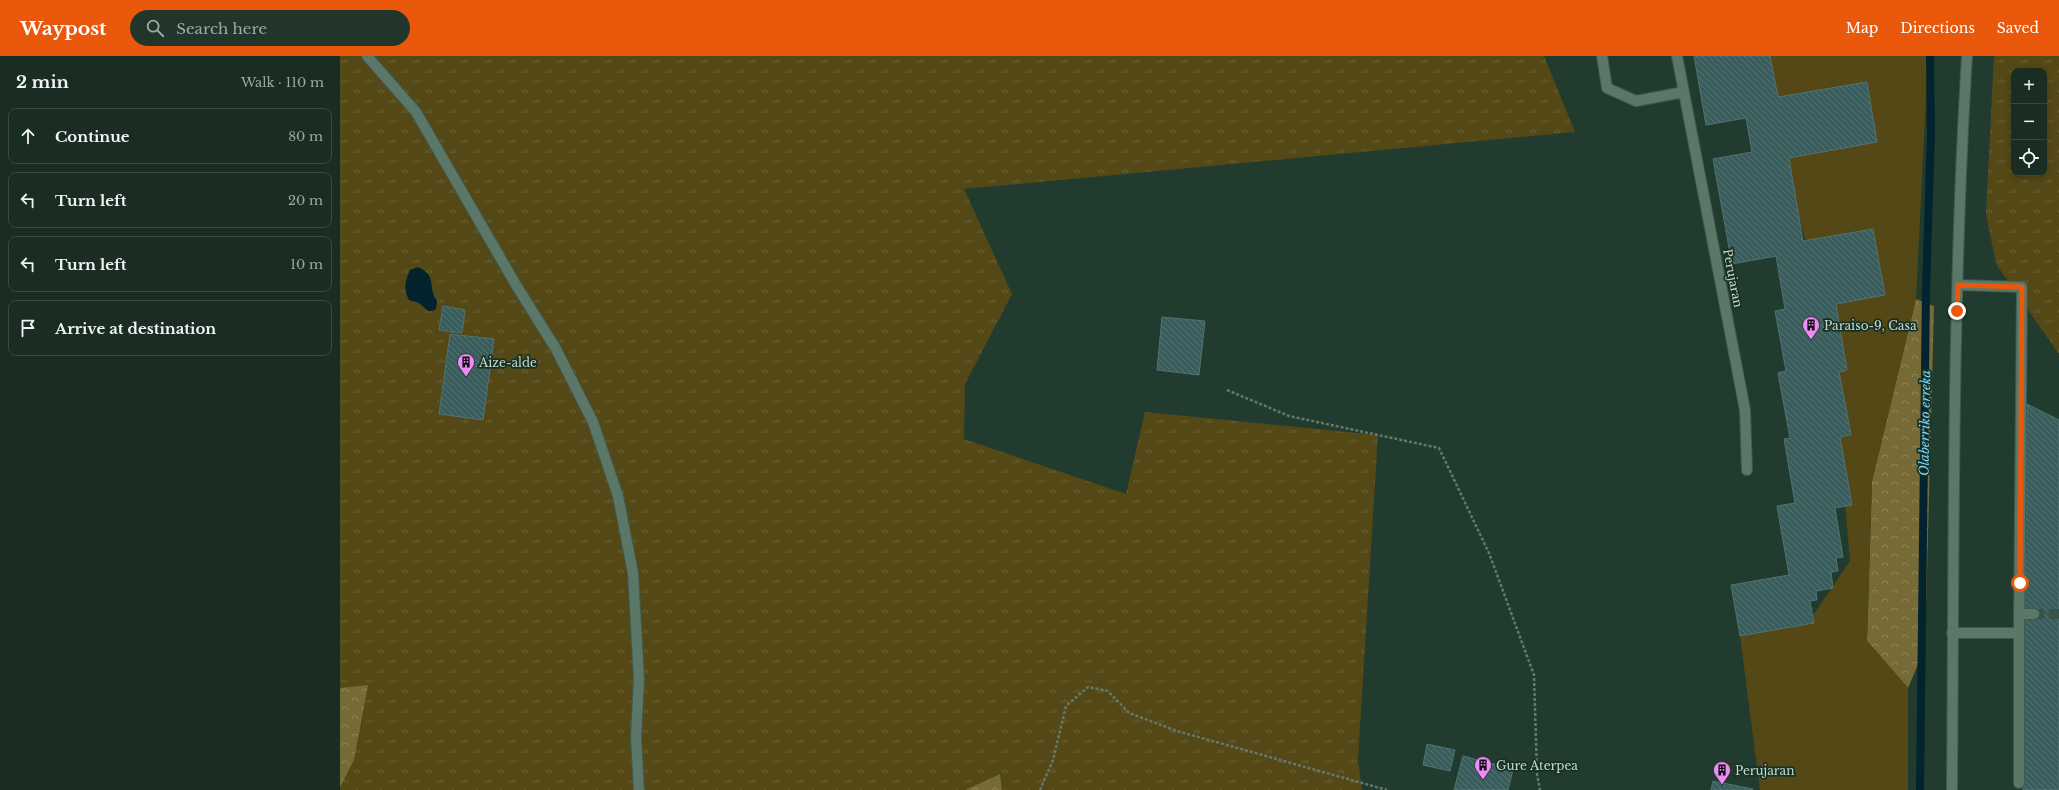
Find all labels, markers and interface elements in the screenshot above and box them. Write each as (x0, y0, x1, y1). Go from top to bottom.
search box (130, 10, 410, 46)
text: Waypost (20, 17, 106, 40)
icon: search (144, 17, 166, 39)
text: Search here (176, 19, 267, 38)
text: Map (1846, 19, 1878, 37)
text: Directions (1900, 19, 1975, 37)
text: Saved (1997, 19, 2039, 37)
map controls (2011, 68, 2047, 176)
button: + (2011, 68, 2047, 104)
text: 2 min (16, 72, 69, 93)
text: Walk · 110 m (241, 74, 324, 91)
button: − (2011, 104, 2047, 140)
icon: ahead (17, 125, 39, 147)
text: Continue (55, 127, 130, 146)
text: 80 m (288, 128, 323, 145)
button: locate (2011, 140, 2047, 176)
icon: left (17, 189, 39, 211)
text: Turn left (55, 191, 126, 210)
text: 20 m (288, 192, 323, 209)
street label: Perujaran (1720, 247, 1746, 309)
icon: left (17, 253, 39, 275)
text: Turn left (55, 255, 126, 274)
text: 10 m (290, 256, 323, 273)
route end (1948, 302, 1966, 320)
building icon: Paraiso-9, Casa (1801, 315, 1821, 340)
icon: arrive (17, 317, 39, 339)
place label: Paraiso-9, Casa (1824, 318, 1917, 333)
text: Arrive at destination (55, 319, 216, 338)
building icon: Aize-alde (456, 352, 476, 377)
place label: Aize-alde (478, 355, 537, 370)
water label: Olaberriko erreka (1916, 370, 1934, 476)
route start (2011, 574, 2029, 592)
building icon: Gure Aterpea (1473, 755, 1493, 780)
place label: Gure Aterpea (1496, 758, 1578, 773)
building icon: Perujaran (1712, 760, 1732, 785)
place label: Perujaran (1735, 763, 1794, 778)

